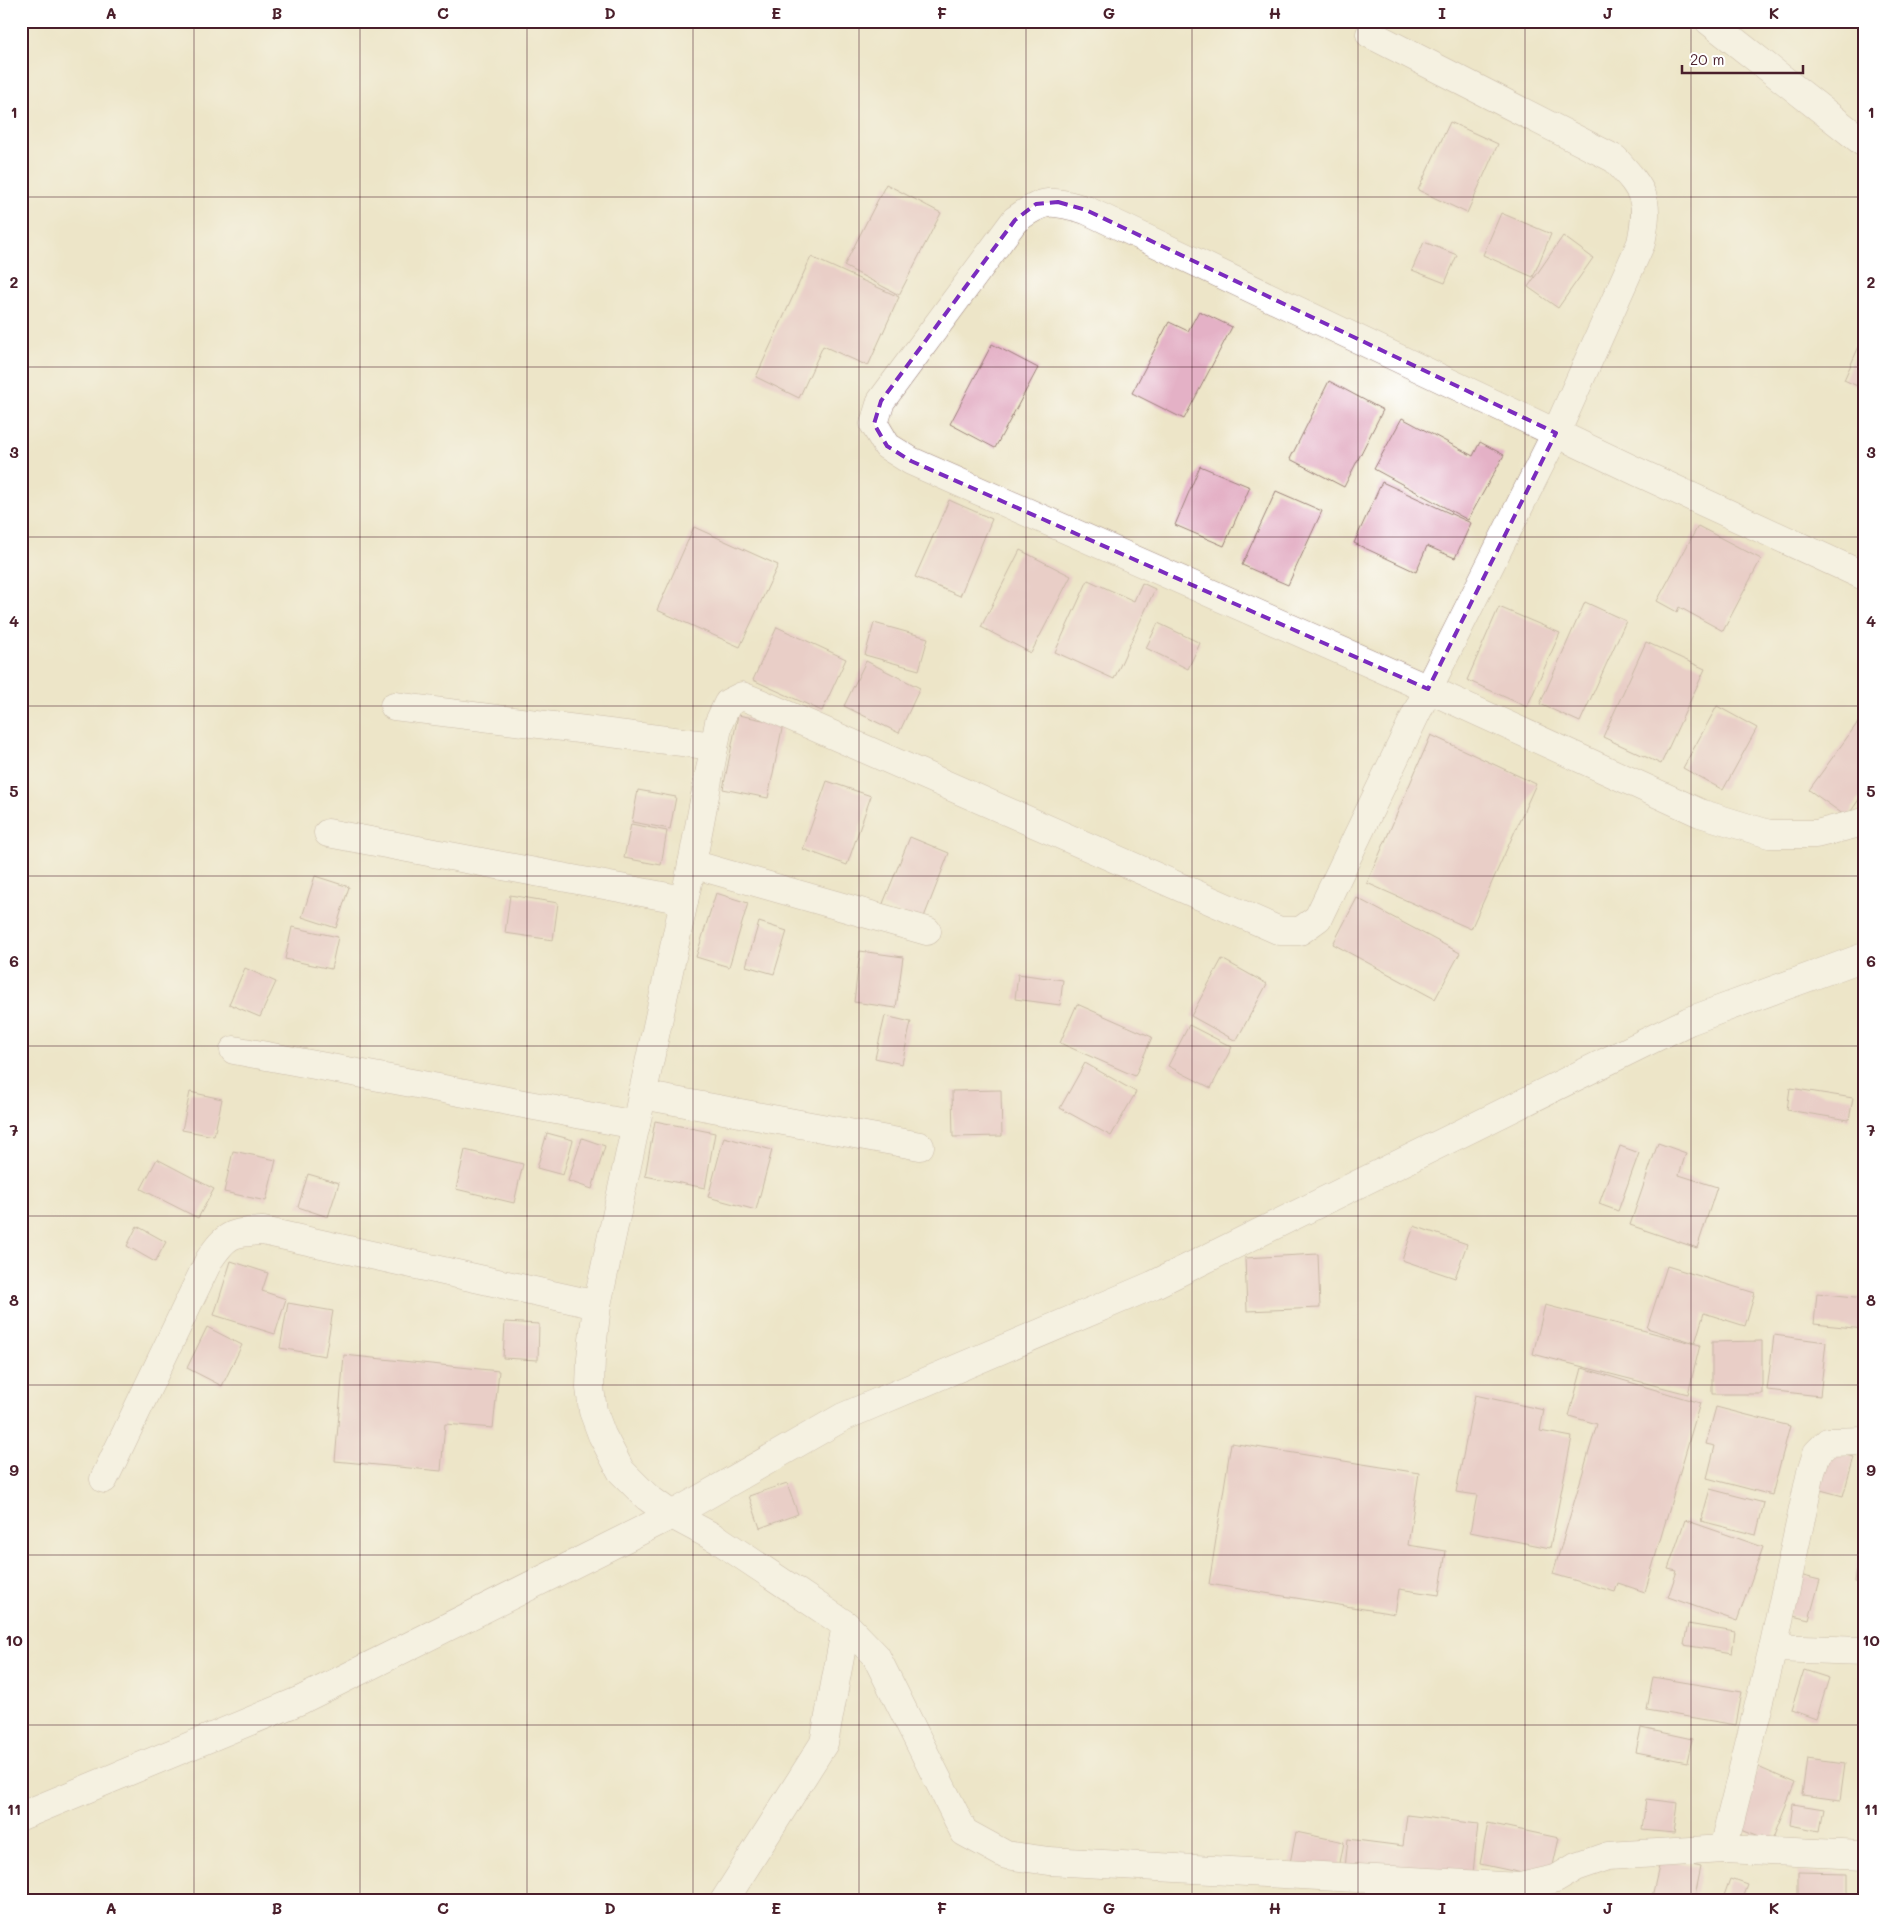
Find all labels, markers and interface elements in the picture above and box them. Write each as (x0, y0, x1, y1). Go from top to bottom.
text: A (105, 2, 117, 23)
text: B (272, 2, 282, 23)
text: C (437, 2, 449, 23)
text: D (604, 2, 616, 23)
text: E (771, 2, 781, 23)
text: F (937, 2, 947, 23)
text: G (1103, 2, 1115, 23)
text: H (1269, 2, 1281, 23)
text: I (1438, 2, 1446, 23)
text: J (1603, 2, 1613, 23)
text: K (1769, 2, 1779, 23)
scale bar (1682, 42, 1804, 74)
text: 20 m (1690, 49, 1724, 69)
text: 1 (10, 101, 18, 122)
text: 1 (1867, 101, 1875, 122)
text: 2 (10, 271, 19, 292)
text: 2 (1867, 271, 1876, 292)
text: 3 (9, 441, 19, 462)
text: 3 (1866, 441, 1876, 462)
text: 4 (9, 610, 19, 631)
text: 4 (1866, 610, 1876, 631)
text: 5 (9, 780, 19, 801)
text: 5 (1866, 780, 1876, 801)
text: 6 (9, 950, 19, 971)
text: 6 (1866, 950, 1876, 971)
text: 7 (10, 1119, 19, 1140)
text: 7 (1867, 1119, 1876, 1140)
text: 8 (9, 1289, 19, 1310)
text: 8 (1866, 1289, 1876, 1310)
text: 9 (9, 1459, 19, 1480)
text: 9 (1866, 1459, 1876, 1480)
text: 10 (5, 1629, 23, 1650)
text: 10 (1862, 1629, 1880, 1650)
text: 11 (7, 1798, 21, 1819)
text: 11 (1864, 1798, 1878, 1819)
text: A (105, 1897, 117, 1918)
text: B (272, 1897, 282, 1918)
text: C (437, 1897, 449, 1918)
text: D (604, 1897, 616, 1918)
text: E (771, 1897, 781, 1918)
text: F (937, 1897, 947, 1918)
text: G (1103, 1897, 1115, 1918)
text: H (1269, 1897, 1281, 1918)
text: I (1438, 1897, 1446, 1918)
text: J (1603, 1897, 1613, 1918)
text: K (1769, 1897, 1779, 1918)

